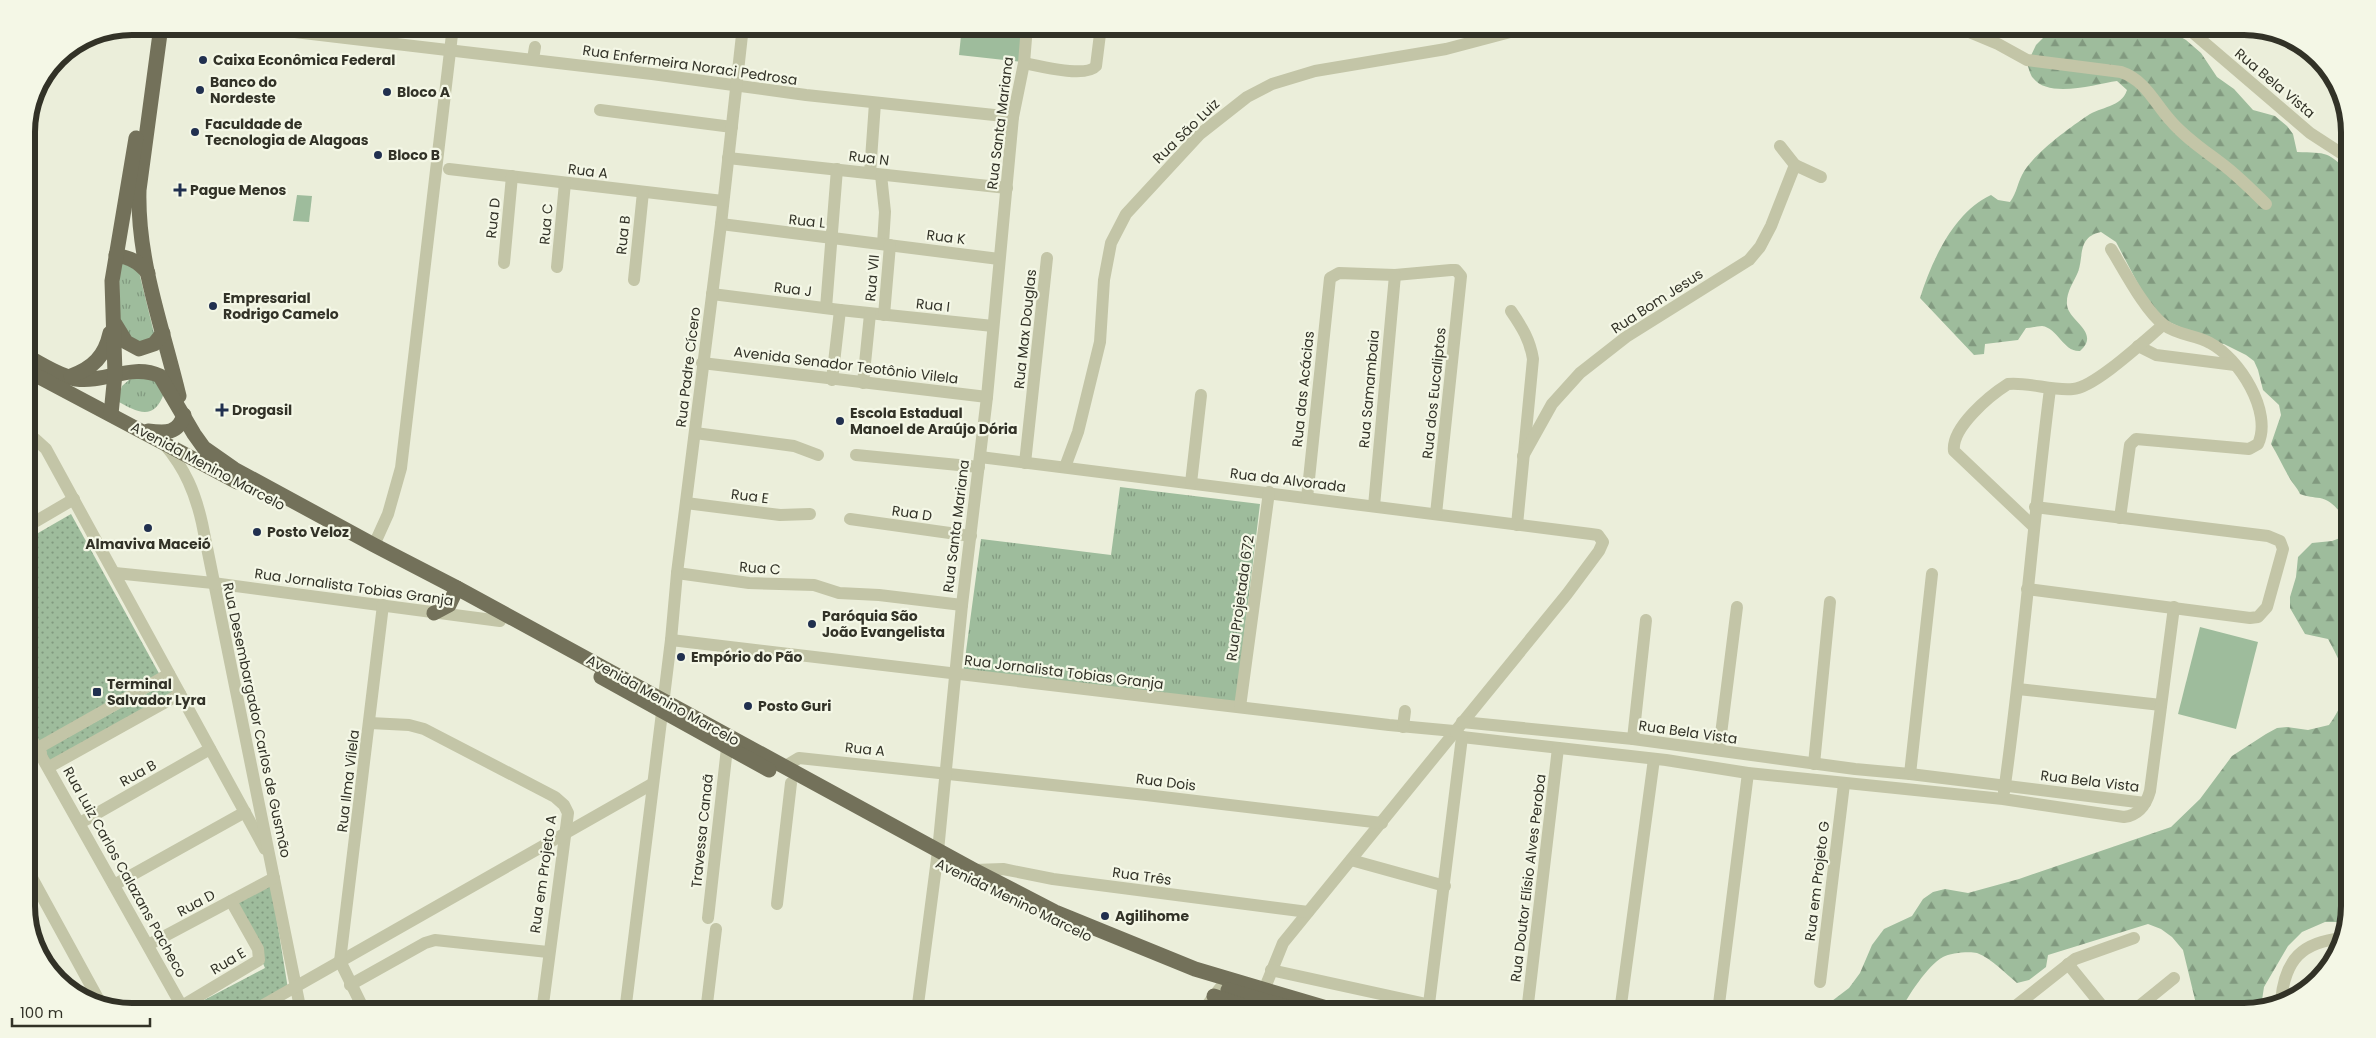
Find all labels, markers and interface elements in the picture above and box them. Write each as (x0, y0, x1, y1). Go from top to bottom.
street label: Rua Enfermeira Noraci Pedrosa (581, 40, 799, 90)
street label: Rua Bela Vista (2231, 43, 2319, 123)
place label: Caixa Econômica Federal (213, 50, 395, 70)
marker: Caixa Econômica Federal (197, 54, 209, 66)
street label: Rua Santa Mariana (982, 55, 1018, 191)
place label: Banco do Nordeste (210, 72, 277, 108)
place label: Bloco A (397, 82, 451, 102)
marker: Banco do Nordeste (194, 84, 206, 96)
marker: Bloco A (381, 86, 393, 98)
street label: Rua São Luiz (1148, 94, 1224, 168)
place label: Faculdade de Tecnologia de Alagoas (205, 114, 369, 150)
marker: Faculdade de Tecnologia de Alagoas (189, 126, 201, 138)
place label: Bloco B (388, 145, 440, 165)
street label: Rua N (848, 146, 890, 170)
marker: Bloco B (372, 149, 384, 161)
street label: Rua A (567, 159, 609, 183)
place label: Pague Menos (190, 180, 287, 200)
marker: Pague Menos (174, 184, 186, 196)
street label: Rua D (481, 197, 505, 239)
street label: Rua C (534, 202, 558, 246)
street label: Rua L (788, 209, 826, 233)
street label: Rua B (611, 214, 635, 256)
street label: Rua K (925, 225, 967, 249)
street label: Rua VII (860, 254, 884, 302)
street label: Rua Bom Jesus (1607, 264, 1707, 338)
street label: Rua Max Douglas (1009, 268, 1041, 390)
street label: Rua J (773, 277, 813, 301)
place label: Empresarial Rodrigo Camelo (223, 288, 339, 324)
street label: Rua I (915, 293, 951, 317)
marker: Empresarial Rodrigo Camelo (207, 300, 219, 312)
street label: Rua Padre Cícero (671, 306, 705, 428)
street label: Rua dos Eucaliptos (1417, 326, 1451, 460)
street label: Rua Samambaia (1354, 329, 1384, 449)
street label: Rua das Acácias (1287, 330, 1319, 448)
street label: Avenida Senador Teotônio Vilela (733, 341, 959, 389)
place label: Drogasil (232, 400, 292, 420)
place label: Escola Estadual Manoel de Araújo Dória (850, 403, 1018, 439)
marker: Drogasil (216, 404, 228, 416)
marker: Escola Estadual Manoel de Araújo Dória (834, 415, 846, 427)
street label: Avenida Menino Marcelo (127, 417, 289, 515)
street label: Rua Santa Mariana (938, 458, 974, 594)
street label: Rua da Alvorada (1229, 463, 1347, 497)
street label: Rua E (730, 484, 770, 508)
street label: Rua D (891, 500, 934, 526)
marker: Almaviva Maceió (142, 522, 154, 534)
place label: Posto Veloz (267, 522, 349, 542)
marker: Posto Veloz (251, 526, 263, 538)
place label: Almaviva Maceió (85, 534, 211, 554)
street label: Rua Projetada 672 (1221, 534, 1259, 662)
street label: Rua C (739, 557, 781, 579)
street label: Rua Jornalista Tobias Granja (253, 563, 455, 611)
street label: Rua Desembargador Carlos de Gusmão (218, 581, 296, 860)
place label: Paróquia São João Evangelista (822, 606, 945, 642)
marker: Paróquia São João Evangelista (806, 618, 818, 630)
place label: Empório do Pão (691, 647, 802, 667)
street label: Avenida Menino Marcelo (583, 650, 743, 750)
street label: Rua Jornalista Tobias Granja (963, 650, 1165, 694)
marker: Empório do Pão (675, 651, 687, 663)
place label: Terminal Salvador Lyra (107, 674, 206, 710)
marker: Terminal Salvador Lyra (91, 686, 103, 698)
place label: Posto Guri (758, 696, 831, 716)
marker: Posto Guri (742, 700, 754, 712)
street label: Rua Bela Vista (1637, 715, 1739, 749)
street label: Rua Ilma Vilela (332, 729, 364, 833)
street label: Rua A (844, 737, 886, 761)
street label: Rua B (116, 755, 160, 791)
street label: Rua Luiz Carlos Calazans Pacheco (58, 763, 192, 981)
street label: Rua Bela Vista (2039, 765, 2141, 797)
street label: Rua Dois (1135, 768, 1197, 796)
street label: Travessa Canaã (686, 773, 718, 889)
street label: Rua Doutor Elísio Alves Peroba (1505, 773, 1551, 983)
street label: Rua em Projeto A (525, 814, 561, 934)
street label: Rua em Projeto G (1800, 820, 1834, 942)
street label: Avenida Menino Marcelo (932, 853, 1096, 947)
street label: Rua Três (1111, 862, 1173, 890)
street label: Rua D (173, 885, 219, 921)
place label: Agilihome (1115, 906, 1189, 926)
marker: Agilihome (1099, 910, 1111, 922)
street label: Rua E (207, 943, 249, 979)
scale bar (12, 996, 150, 1028)
text: 100 m (20, 1002, 63, 1023)

